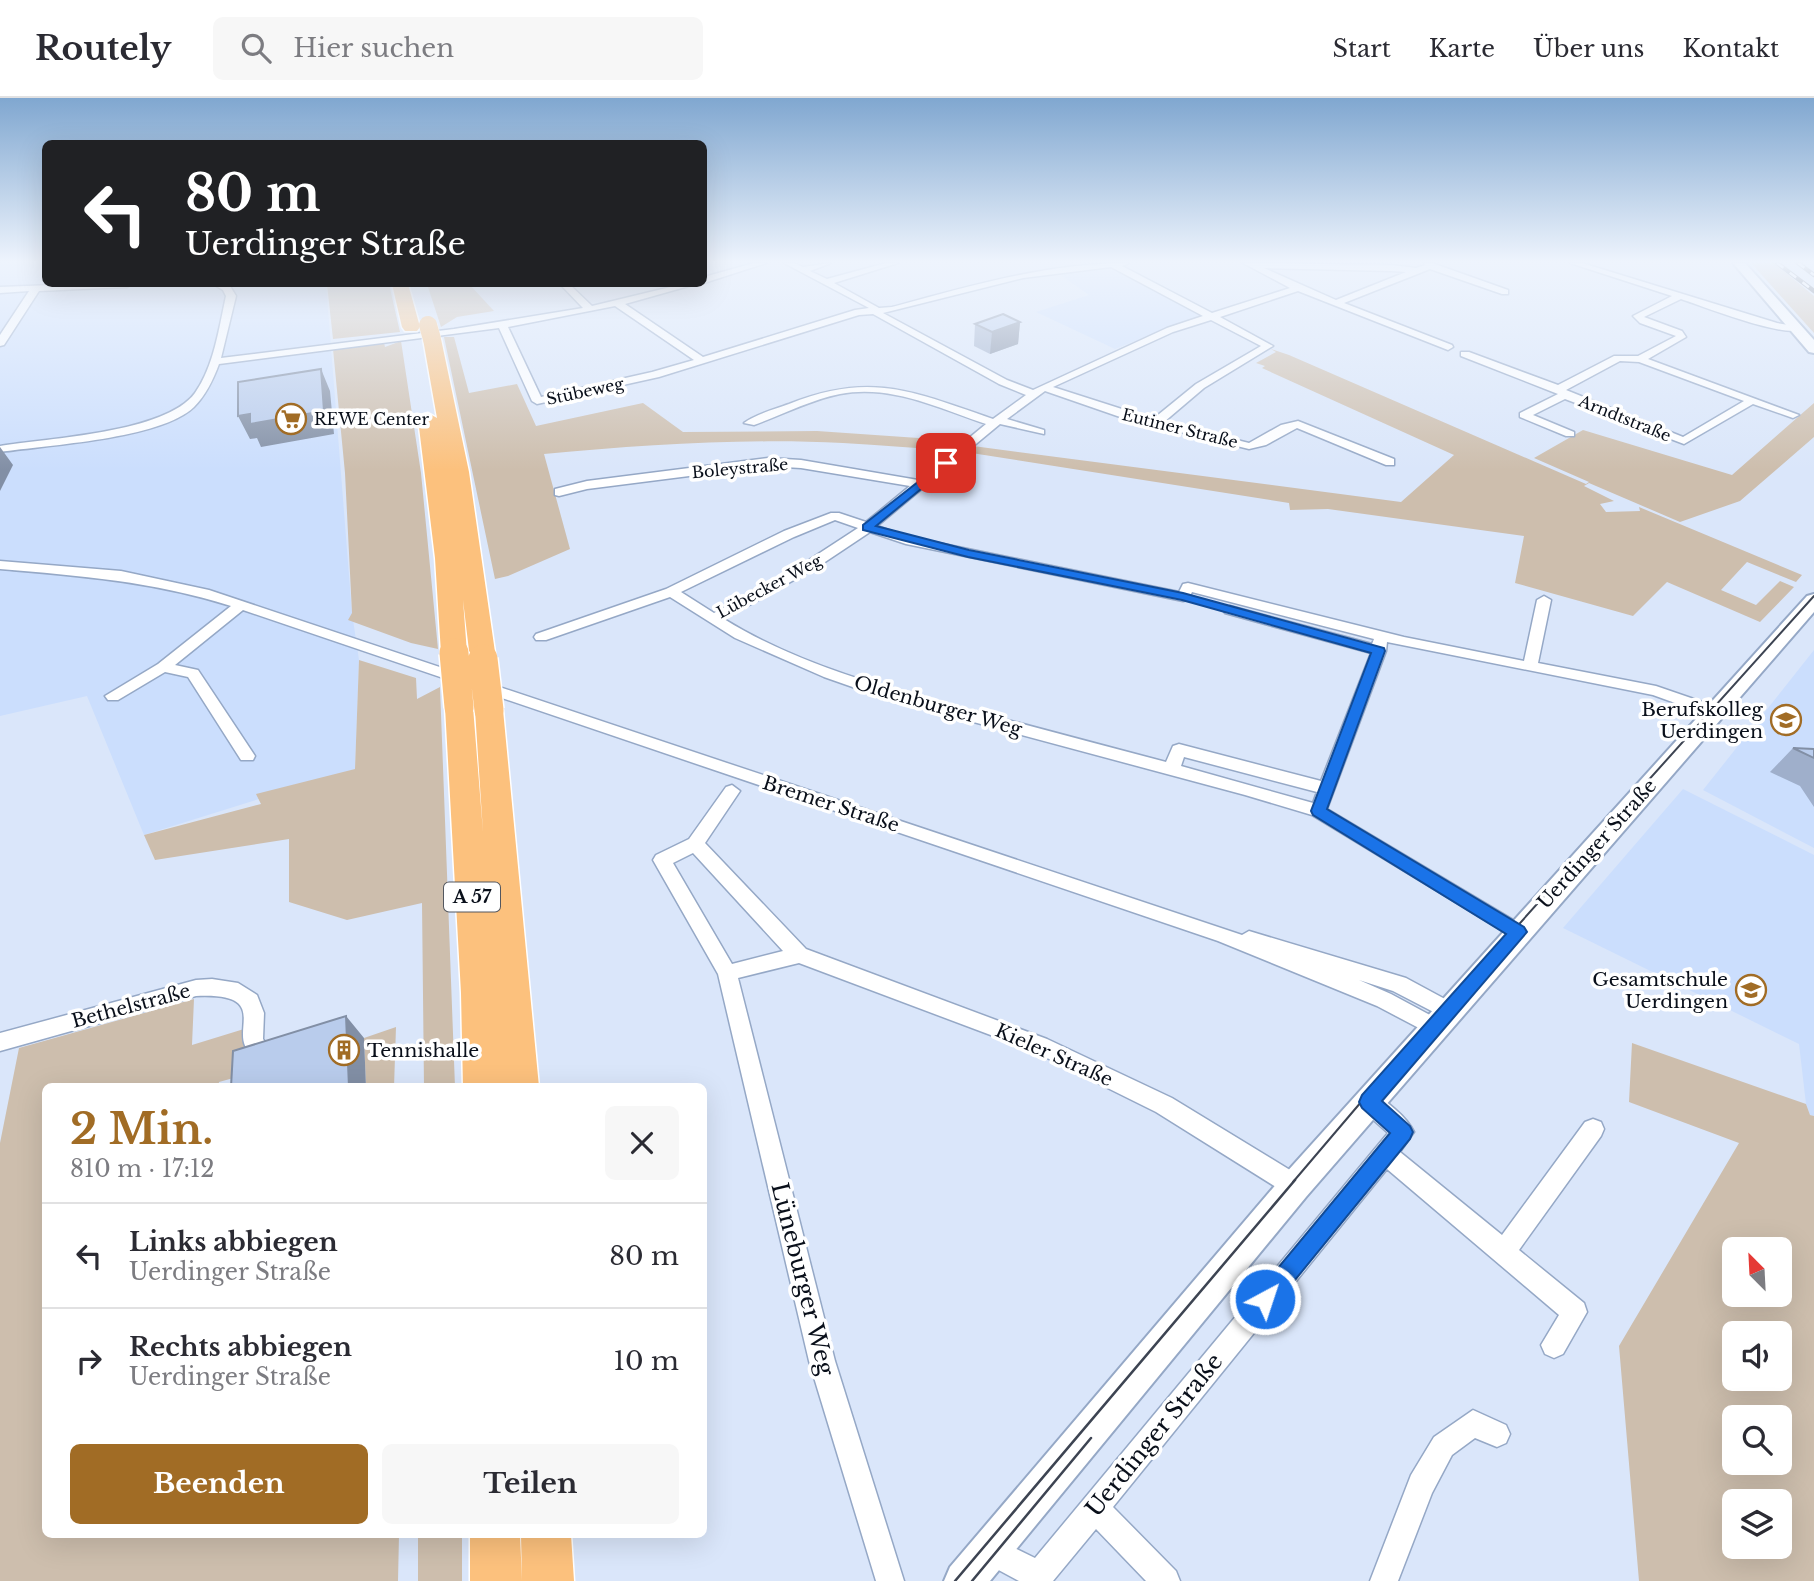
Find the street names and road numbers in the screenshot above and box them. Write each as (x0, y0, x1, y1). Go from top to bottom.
street label: Stübeweg (545, 373, 626, 409)
street label: Arndtstraße (1575, 390, 1674, 446)
street label: Eutiner Straße (1120, 404, 1240, 452)
street label: Boleystraße (691, 454, 789, 482)
street label: Lübecker Weg (713, 550, 825, 622)
street label: Oldenburger Weg (851, 671, 1025, 741)
street label: Bremer Straße (760, 771, 902, 837)
street label: Uerdinger Straße (1533, 774, 1661, 914)
road number: A 57 (444, 882, 500, 912)
street label: Bethelstraße (69, 979, 193, 1033)
street label: Kieler Straße (992, 1019, 1116, 1091)
street label: Lüneburger Weg (765, 1180, 841, 1379)
street label: Uerdinger Straße (1080, 1348, 1228, 1522)

